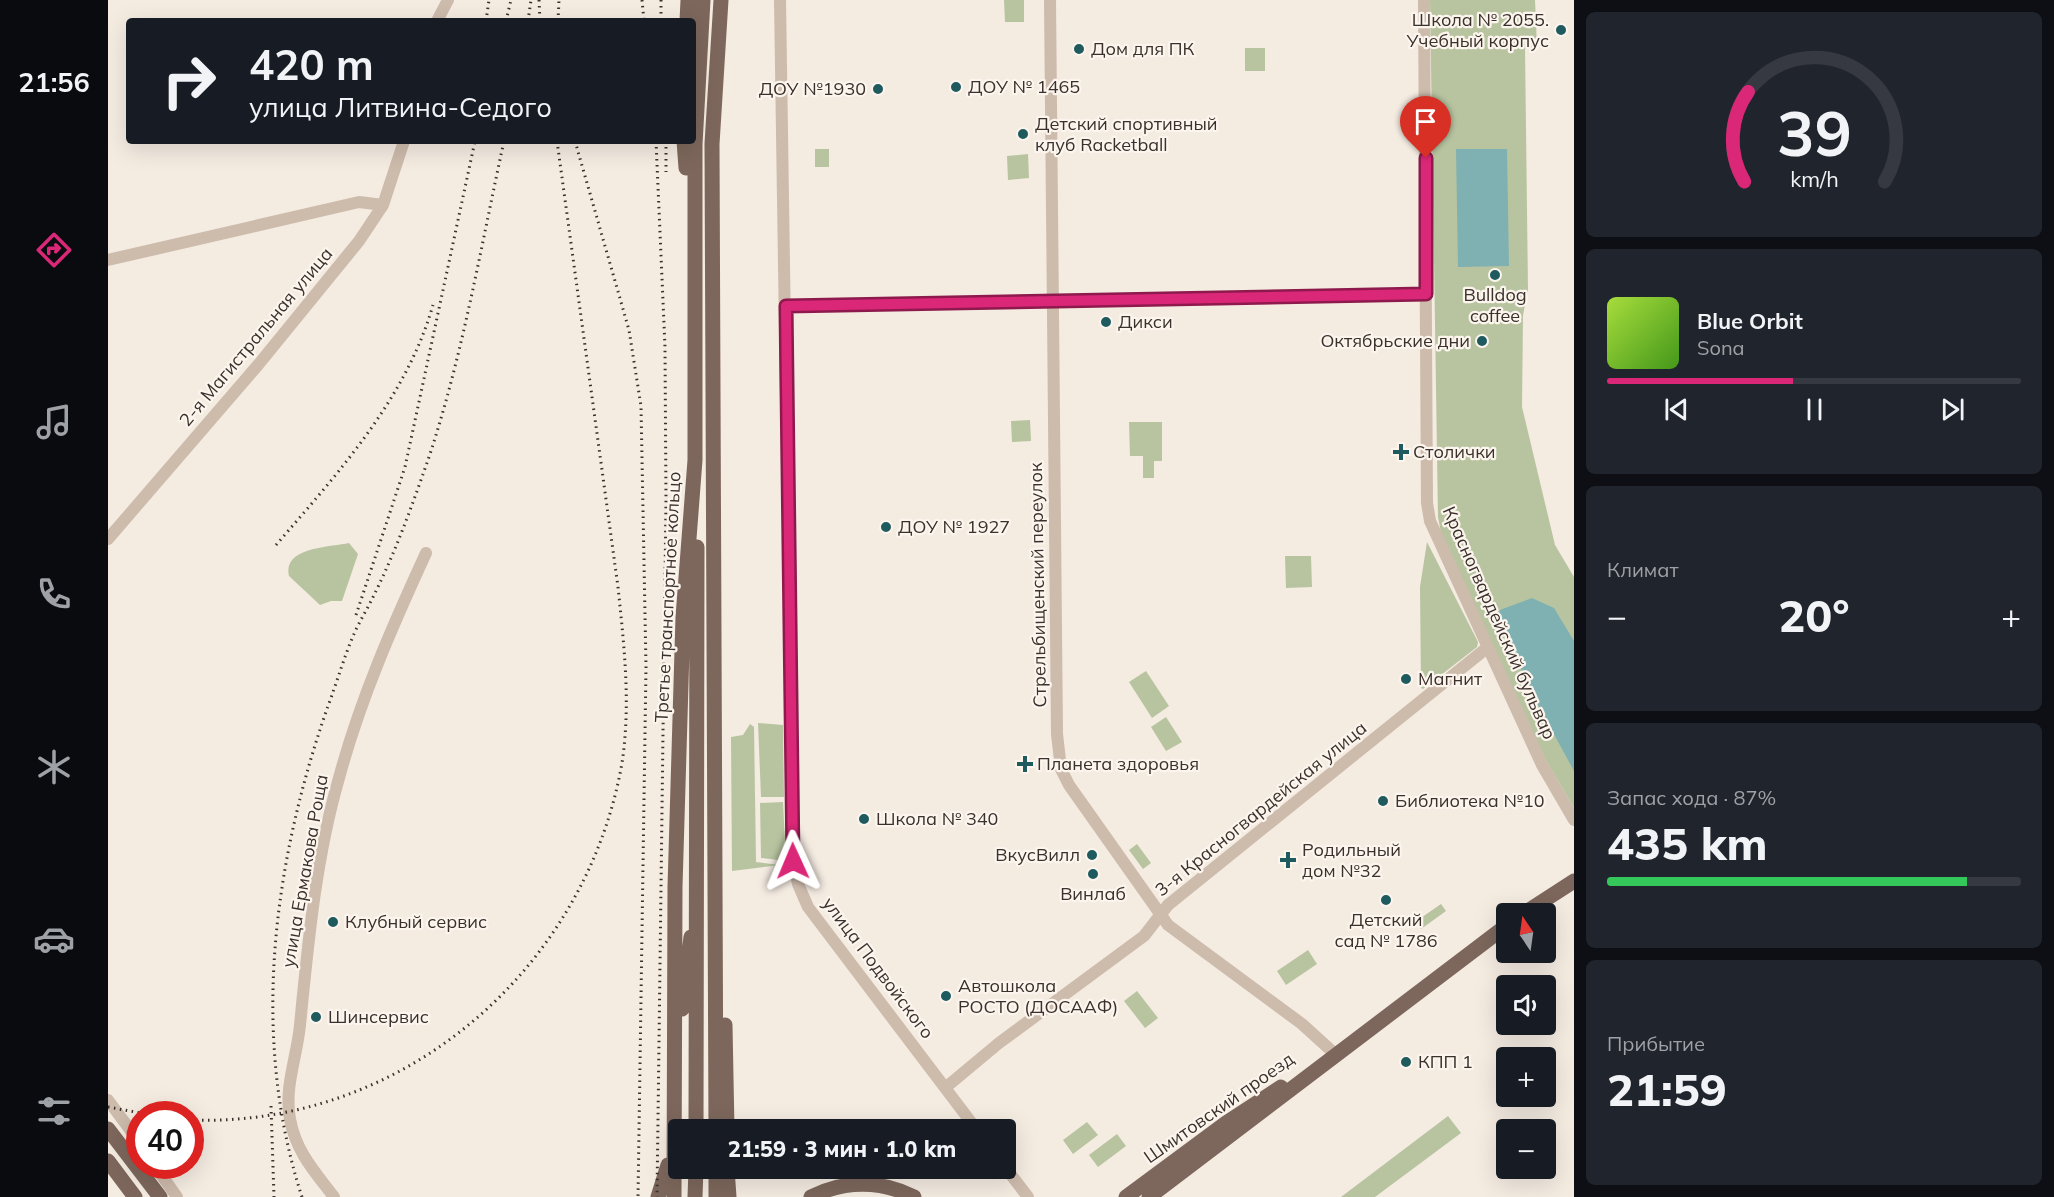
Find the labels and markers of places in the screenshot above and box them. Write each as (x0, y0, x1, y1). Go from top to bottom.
place label: Школа № 2055. Учебный корпус (1405, 8, 1549, 52)
marker: Школа № 2055. Учебный корпус (1554, 23, 1568, 37)
place label: Дом для ПК (1091, 37, 1195, 60)
marker: Дом для ПК (1072, 42, 1086, 56)
place label: ДОУ № 1465 (968, 75, 1080, 98)
place label: ДОУ №1930 (759, 77, 866, 100)
marker: ДОУ № 1465 (949, 80, 963, 94)
marker: ДОУ №1930 (871, 82, 885, 96)
pin (1400, 96, 1451, 158)
place label: Детский спортивный клуб Racketball (1035, 112, 1218, 156)
marker: Детский спортивный клуб Racketball (1016, 127, 1030, 141)
marker: Bulldog coffee (1488, 268, 1502, 282)
place label: Bulldog coffee (1463, 283, 1527, 327)
place label: Дикси (1118, 310, 1173, 333)
marker: Дикси (1099, 315, 1113, 329)
place label: Октябрьские дни (1320, 329, 1470, 352)
marker: Октябрьские дни (1475, 334, 1489, 348)
place label: Столички (1413, 440, 1496, 463)
marker: Столички (1394, 445, 1408, 459)
place label: ДОУ № 1927 (898, 515, 1010, 538)
marker: ДОУ № 1927 (879, 520, 893, 534)
place label: Магнит (1418, 667, 1483, 690)
marker: Магнит (1399, 672, 1413, 686)
place label: Планета здоровья (1037, 752, 1199, 775)
marker: Планета здоровья (1018, 757, 1032, 771)
place label: Библиотека №10 (1395, 789, 1545, 812)
marker: Библиотека №10 (1376, 794, 1390, 808)
place label: Школа № 340 (876, 807, 998, 830)
marker: Школа № 340 (857, 812, 871, 826)
place label: Родильный дом №32 (1302, 838, 1401, 882)
place label: ВкусВилл (995, 843, 1080, 866)
marker: ВкусВилл (1085, 848, 1099, 862)
marker: Родильный дом №32 (1279, 851, 1297, 869)
marker: Винлаб (1086, 867, 1100, 881)
place label: Винлаб (1060, 882, 1126, 905)
marker: Детский сад № 1786 (1379, 893, 1393, 907)
place label: Детский сад № 1786 (1334, 908, 1438, 952)
place label: Клубный сервис (345, 910, 487, 933)
marker: Клубный сервис (326, 915, 340, 929)
place label: Автошкола РОСТО (ДОСААФ) (958, 974, 1118, 1018)
marker: Автошкола РОСТО (ДОСААФ) (939, 989, 953, 1003)
place label: Шинсервис (328, 1005, 429, 1028)
marker: Шинсервис (309, 1010, 323, 1024)
place label: КПП 1 (1418, 1050, 1473, 1073)
marker: КПП 1 (1399, 1055, 1413, 1069)

